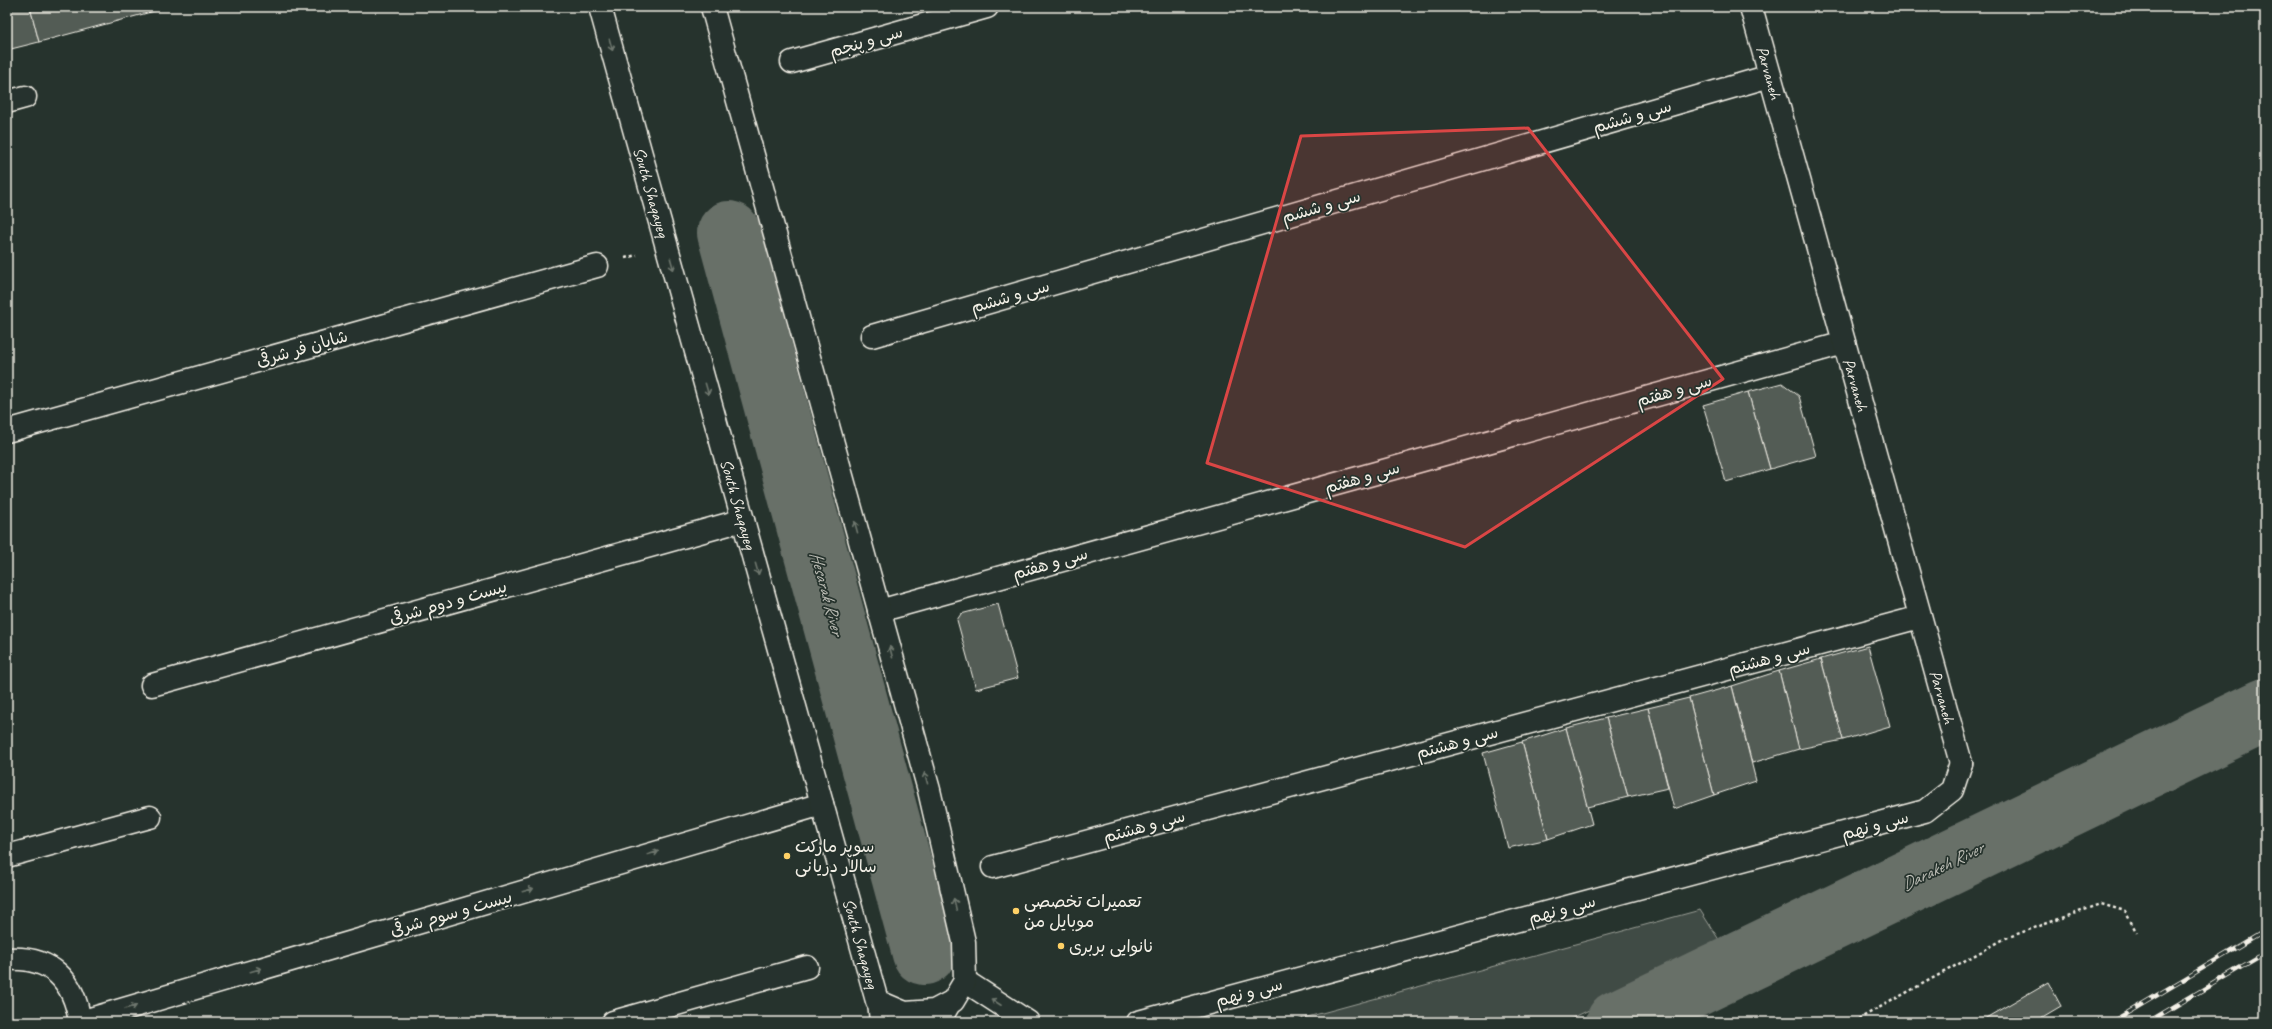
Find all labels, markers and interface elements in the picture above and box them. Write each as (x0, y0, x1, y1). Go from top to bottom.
street label: سی و پنجم (827, 21, 906, 64)
one-way arrow (607, 38, 615, 51)
street label: Parvaneh (1751, 44, 1786, 103)
street label: سی و ششم (1590, 95, 1675, 140)
street label: South Shaqayeq (629, 145, 674, 241)
street label: سی و ششم (1279, 185, 1364, 230)
one-way arrow (669, 257, 676, 270)
street label: سی و ششم (968, 275, 1053, 320)
street label: شایان فر شرقی (254, 324, 350, 372)
street label: Parvaneh (1838, 356, 1873, 415)
street label: سی و هفتم (1634, 370, 1715, 413)
one-way arrow (704, 383, 711, 396)
street label: South Shaqayeq (716, 457, 761, 553)
street label: سی و هفتم (1322, 457, 1403, 500)
one-way arrow (852, 521, 859, 534)
street label: سی و هفتم (1010, 543, 1091, 586)
water label: Hesarak River (805, 549, 849, 640)
one-way arrow (753, 562, 761, 575)
street label: بیست و دوم شرقی (387, 575, 510, 632)
street label: سی و هشتم (1726, 637, 1813, 681)
one-way arrow (887, 646, 894, 659)
street label: Parvaneh (1925, 668, 1960, 727)
street label: سی و هشتم (1414, 721, 1501, 765)
one-way arrow (922, 771, 929, 784)
street label: سی و هشتم (1101, 805, 1188, 849)
street label: سی و نهم (1839, 806, 1912, 846)
place label: سوپر مارکت سالار دریانی (795, 836, 877, 877)
water label: Darakeh River (1897, 836, 1989, 895)
one-way arrow (646, 849, 659, 857)
marker: سوپر مارکت سالار دریانی (782, 851, 792, 861)
street label: بیست و سوم شرقی (387, 885, 515, 944)
one-way arrow (522, 886, 535, 893)
street label: سی و نهم (1526, 890, 1599, 930)
place label: تعمیرات تخصصی موبایل من (1024, 891, 1143, 932)
street label: South Shaqayeq (838, 896, 883, 992)
one-way arrow (951, 898, 959, 911)
marker: تعمیرات تخصصی موبایل من (1011, 906, 1021, 916)
place label: نانوایی بربری (1069, 936, 1154, 957)
marker: نانوایی بربری (1056, 941, 1066, 951)
one-way arrow (249, 966, 262, 973)
street label: سی و نهم (1213, 973, 1286, 1013)
one-way arrow (990, 997, 1002, 1005)
one-way arrow (124, 1003, 137, 1010)

